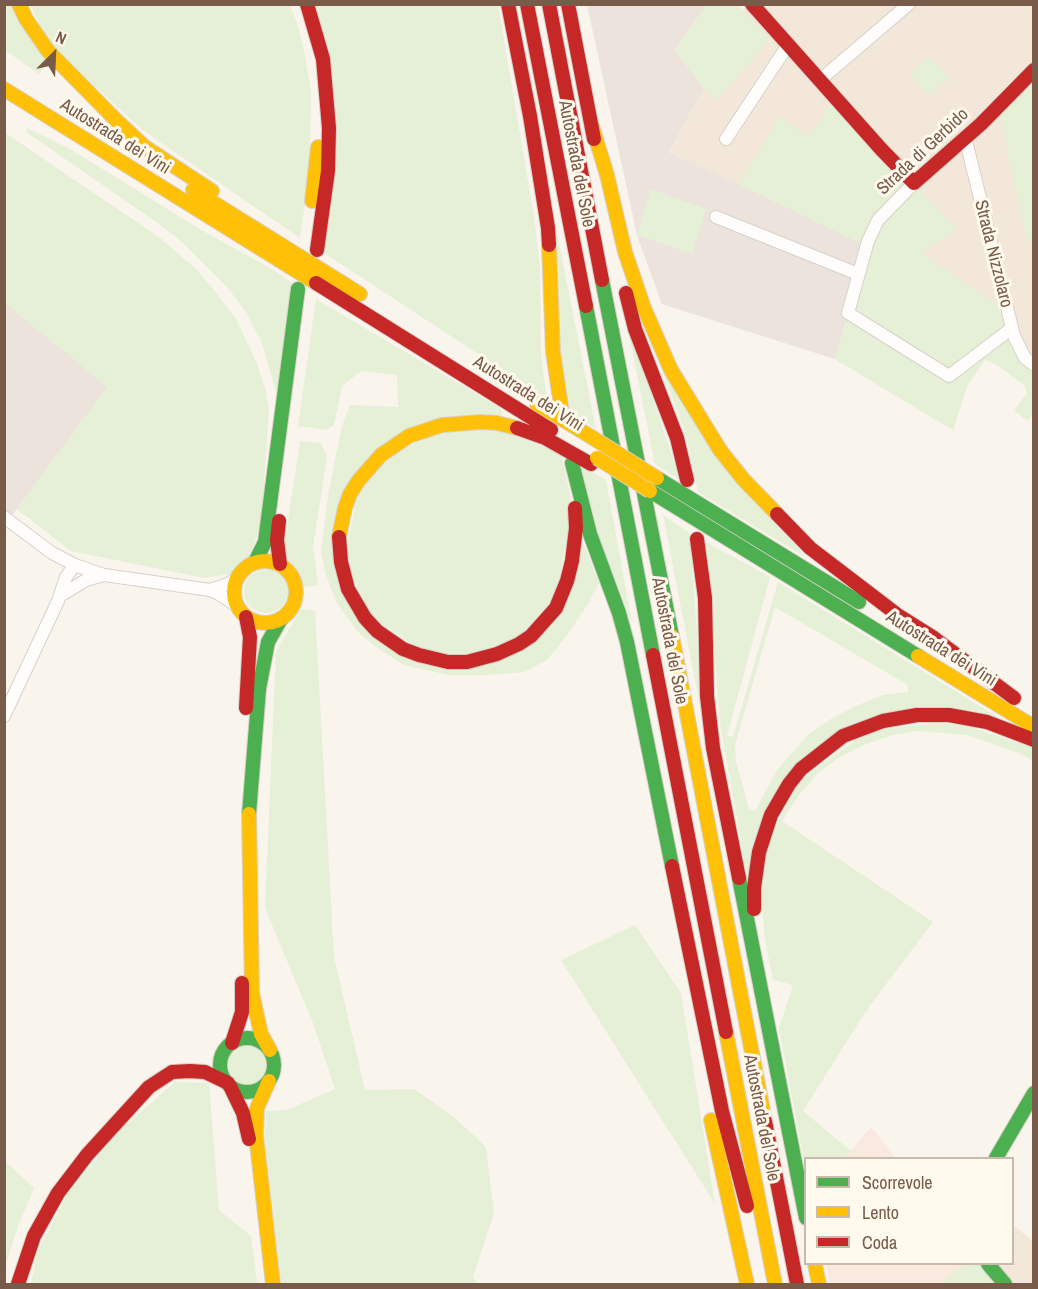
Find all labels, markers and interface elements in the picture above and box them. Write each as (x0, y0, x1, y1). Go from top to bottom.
north arrow (24, 24, 84, 84)
text: N (53, 26, 70, 50)
street label: Autostrada dei Vini (56, 94, 174, 180)
street label: Autostrada del Sole (553, 99, 599, 229)
street label: Strada di Gerbido (873, 104, 973, 200)
street label: Strada Nizzolaro (969, 198, 1017, 310)
street label: Autostrada dei Vini (469, 351, 587, 437)
street label: Autostrada del Sole (646, 576, 692, 706)
street label: Autostrada dei Vini (882, 606, 1000, 692)
street label: Autostrada del Sole (738, 1053, 784, 1183)
legend (804, 1157, 1014, 1265)
text: Scorrevole (862, 1170, 933, 1195)
text: Lento (862, 1200, 899, 1225)
text: Coda (862, 1230, 897, 1255)

